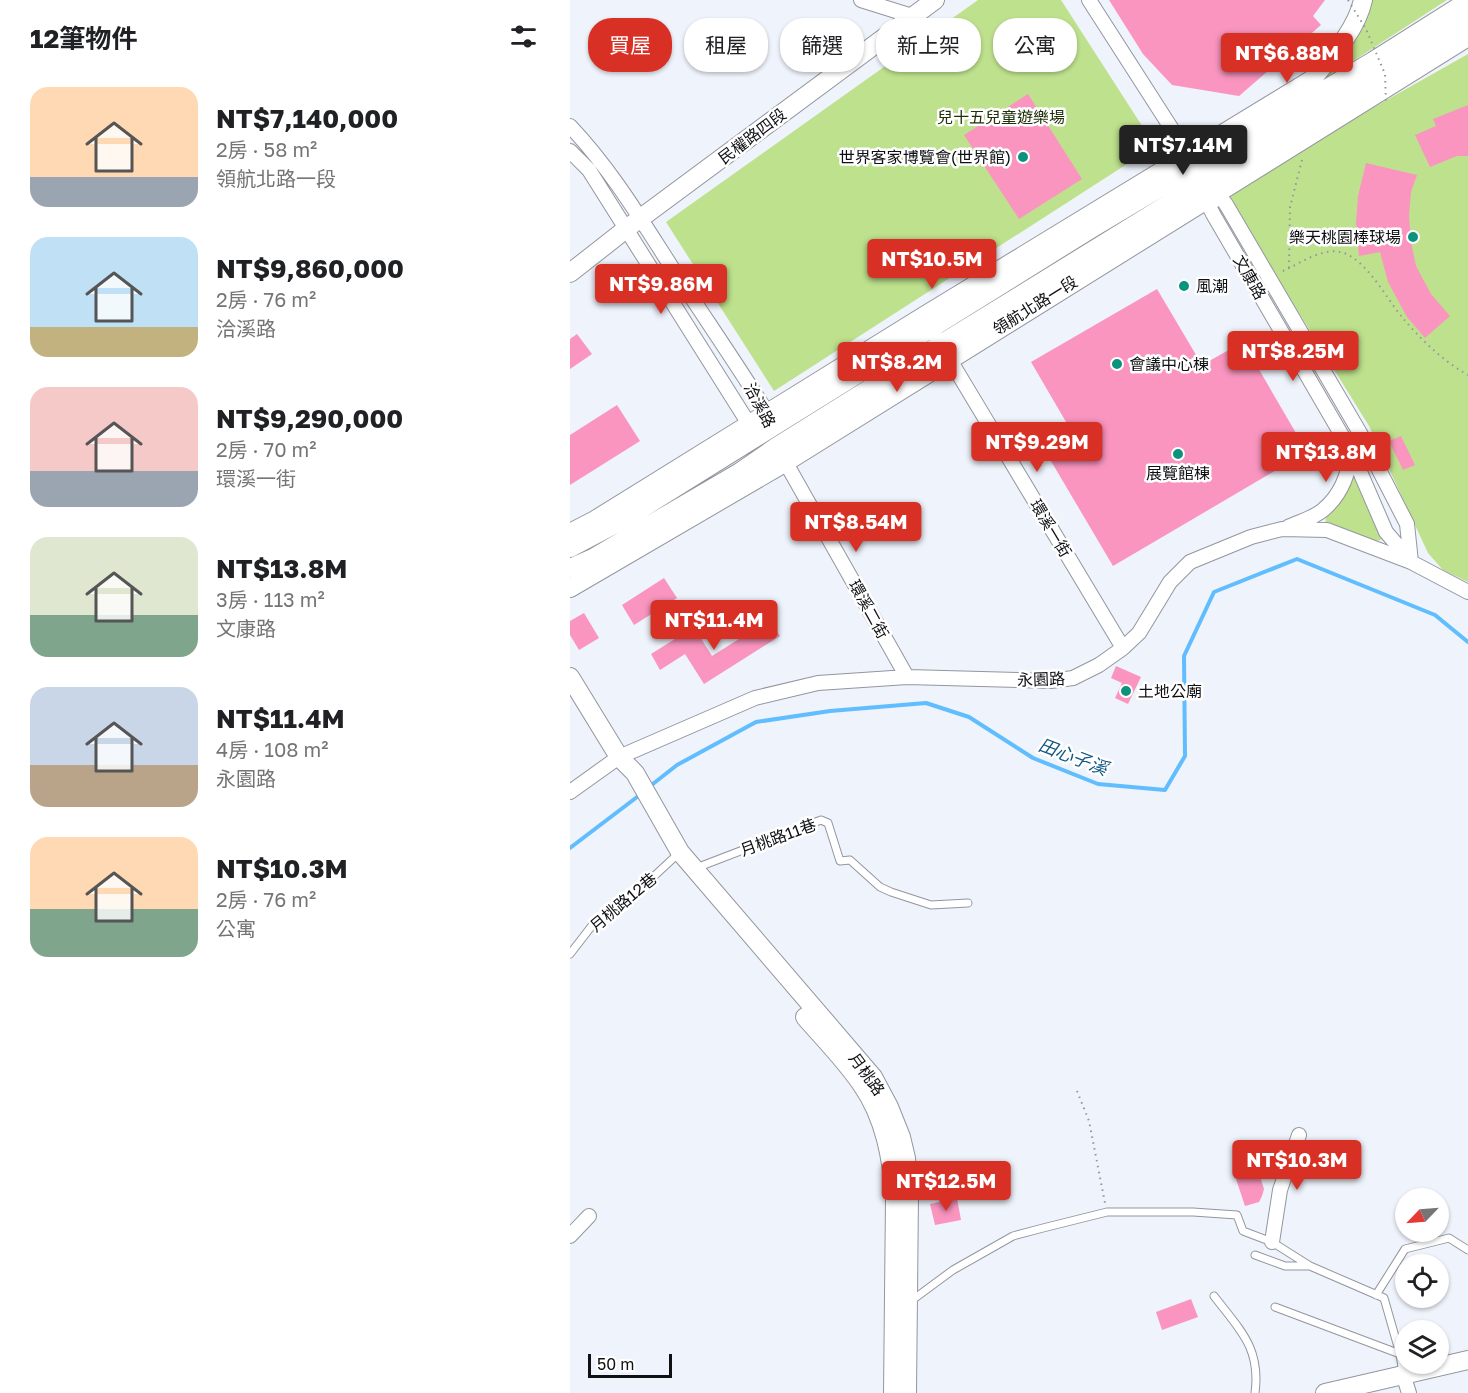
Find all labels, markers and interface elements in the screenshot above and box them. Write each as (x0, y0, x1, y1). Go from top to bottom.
chip: 買屋 (588, 18, 672, 72)
chip: 租屋 (684, 18, 768, 72)
chip: 篩選 (780, 18, 864, 72)
chip: 新上架 (876, 18, 981, 72)
chip: 公寓 (993, 18, 1077, 72)
icon: filters (507, 20, 540, 53)
text: 12筆物件 (30, 23, 137, 54)
pin: NT$6.88M (1225, 33, 1349, 84)
text: NT$6.88M (1235, 40, 1339, 64)
text: NT$7,140,000 (216, 103, 398, 134)
street label: 民權路四段 (714, 104, 790, 168)
park label: 兒十五兒童遊樂場 (937, 107, 1065, 127)
icon: home (78, 111, 150, 183)
pin: NT$7.14M (1121, 125, 1245, 176)
text: NT$7.14M (1133, 132, 1233, 156)
text: 2房 · 58 m² (216, 137, 317, 161)
place label: 世界客家博覽會(世界館) (839, 147, 1011, 167)
marker: 世界客家博覽會(世界館) (1016, 150, 1030, 164)
text: 領航北路一段 (216, 166, 336, 190)
place label: 樂天桃園棒球場 (1289, 227, 1401, 247)
marker: 樂天桃園棒球場 (1406, 230, 1420, 244)
pin: NT$10.5M (870, 239, 994, 290)
text: NT$10.5M (881, 246, 983, 270)
street label: 文康路 (1229, 251, 1271, 303)
text: NT$9,860,000 (216, 253, 404, 284)
icon: home (78, 261, 150, 333)
pin: NT$9.86M (599, 264, 723, 315)
text: NT$9.86M (609, 271, 713, 295)
street label: 領航北路一段 (989, 271, 1081, 339)
place label: 風潮 (1196, 276, 1228, 296)
marker: 風潮 (1177, 279, 1191, 293)
text: 2房 · 76 m² (216, 287, 316, 311)
text: 洽溪路 (216, 316, 276, 340)
pin: NT$8.25M (1231, 331, 1355, 382)
text: NT$8.25M (1242, 338, 1345, 362)
pin: NT$8.2M (842, 342, 952, 393)
text: NT$8.2M (852, 349, 942, 373)
place label: 會議中心棟 (1129, 354, 1209, 374)
marker: 會議中心棟 (1110, 357, 1124, 371)
street label: 洽溪路 (740, 379, 780, 431)
text: NT$9,290,000 (216, 403, 403, 434)
icon: home (78, 411, 150, 483)
pin: NT$9.29M (975, 422, 1099, 473)
text: NT$9.29M (985, 429, 1089, 453)
pin: NT$13.8M (1264, 432, 1388, 483)
text: 2房 · 70 m² (216, 437, 317, 461)
text: NT$13.8M (1275, 439, 1377, 463)
marker: 展覽館棟 (1171, 447, 1185, 461)
place label: 展覽館棟 (1146, 463, 1210, 483)
text: 環溪一街 (216, 466, 296, 490)
street label: 環溪一街 (1026, 495, 1076, 561)
pin: NT$8.54M (794, 502, 918, 553)
text: NT$8.54M (804, 509, 908, 533)
text: NT$13.8M (216, 553, 347, 584)
icon: home (78, 561, 150, 633)
street label: 環溪二街 (845, 576, 893, 642)
text: 3房 · 113 m² (216, 587, 325, 611)
pin: NT$11.4M (652, 600, 776, 651)
text: NT$11.4M (665, 607, 763, 631)
text: 文康路 (216, 616, 276, 640)
street label: 永園路 (1017, 668, 1065, 690)
place label: 土地公廟 (1138, 681, 1202, 701)
marker: 土地公廟 (1119, 684, 1133, 698)
text: NT$11.4M (216, 703, 345, 734)
icon: home (78, 711, 150, 783)
water label: 田心子溪 (1036, 733, 1114, 780)
text: 4房 · 108 m² (216, 737, 328, 761)
text: 永園路 (216, 766, 276, 790)
street label: 月桃路11巷 (737, 814, 819, 860)
text: NT$10.3M (216, 853, 348, 884)
icon: home (78, 861, 150, 933)
street label: 月桃路12巷 (586, 868, 660, 936)
text: 2房 · 76 m² (216, 887, 316, 911)
text: 公寓 (216, 916, 256, 940)
street label: 月桃路 (845, 1049, 889, 1099)
pin: NT$10.3M (1235, 1140, 1359, 1191)
text: NT$10.3M (1246, 1147, 1348, 1171)
pin: NT$12.5M (884, 1161, 1008, 1212)
text: NT$12.5M (896, 1168, 996, 1192)
north arrow (1395, 1188, 1449, 1242)
map controls (1395, 1188, 1449, 1374)
button: locate (1395, 1254, 1449, 1308)
button: layers (1395, 1320, 1449, 1374)
scale bar (588, 1351, 672, 1378)
text: 50 m (597, 1354, 634, 1374)

